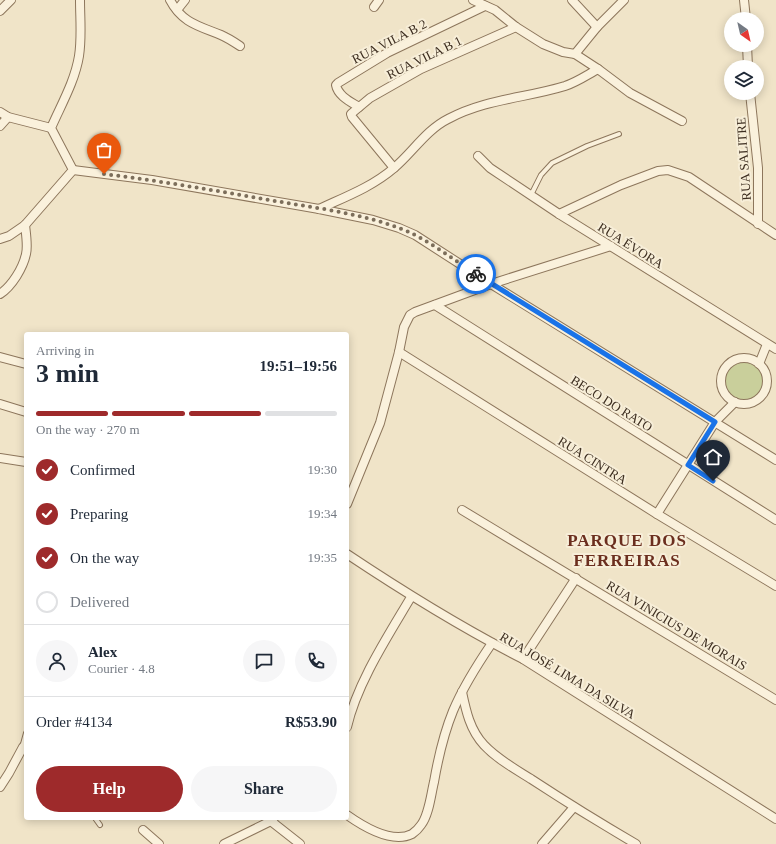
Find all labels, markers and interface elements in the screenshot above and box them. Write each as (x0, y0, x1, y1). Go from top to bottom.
north arrow (724, 12, 764, 52)
map controls (724, 12, 764, 100)
street label: RUA VILA B 2 (349, 16, 429, 67)
street label: RUA VILA B 1 (384, 33, 464, 82)
button: layers (724, 60, 764, 100)
street label: RUA SALITRE (733, 117, 754, 201)
pin (87, 133, 121, 174)
icon: bag (93, 139, 115, 161)
street label: RUA ÉVORA (595, 219, 667, 272)
courier (456, 254, 496, 294)
icon: bike (465, 263, 487, 285)
text: Arriving in (36, 343, 94, 358)
text: 19:51–19:56 (260, 358, 337, 374)
text: 3 min (36, 359, 99, 388)
street label: BECO DO RATO (568, 372, 655, 435)
text: On the way · 270 m (36, 422, 140, 437)
street label: RUA CINTRA (556, 433, 630, 488)
pin (696, 440, 730, 481)
icon: home (702, 446, 724, 468)
icon: check (36, 459, 58, 481)
text: Confirmed (70, 462, 135, 478)
text: 19:30 (307, 462, 337, 477)
icon: check (36, 503, 58, 525)
text: Preparing (70, 506, 128, 522)
text: 19:34 (307, 506, 337, 521)
district label: PARQUE DOS FERREIRAS (567, 531, 687, 570)
icon: check (36, 547, 58, 569)
text: On the way (70, 550, 139, 566)
text: 19:35 (307, 550, 337, 565)
street label: RUA VINICIUS DE MORAIS (604, 577, 750, 673)
text: Delivered (70, 594, 129, 610)
street label: RUA JOSÉ LIMA DA SILVA (497, 629, 639, 722)
button: person (36, 640, 78, 682)
button: chat (243, 640, 285, 682)
button: phone (295, 640, 337, 682)
text: Alex (88, 644, 117, 660)
text: Courier · 4.8 (88, 661, 155, 676)
text: Order #4134 (36, 714, 112, 730)
text: R$53.90 (285, 714, 337, 730)
button: Help (36, 766, 183, 812)
button: Share (191, 766, 337, 812)

